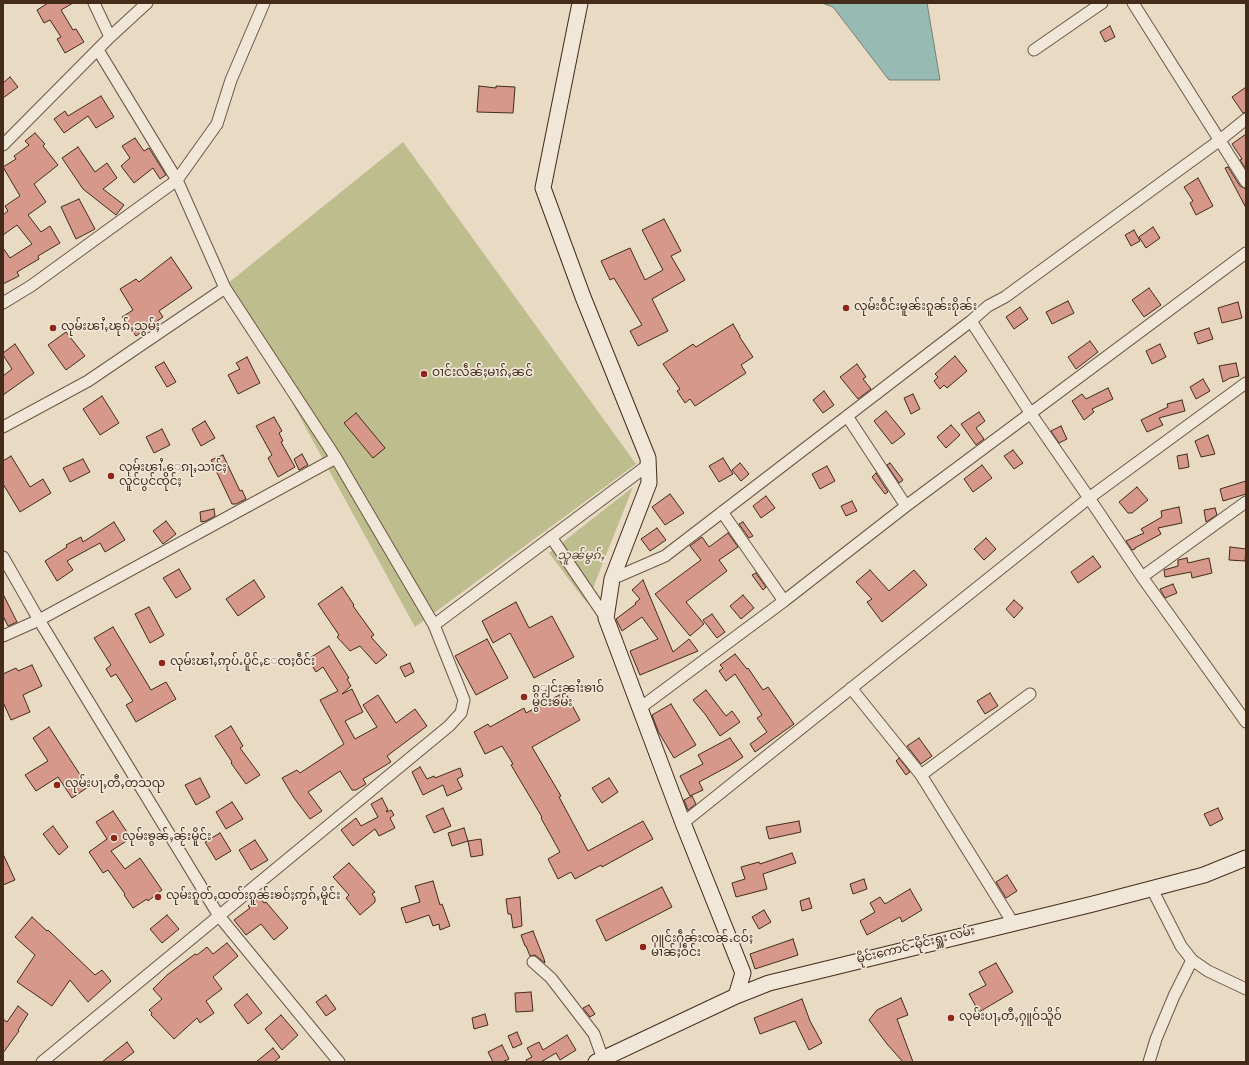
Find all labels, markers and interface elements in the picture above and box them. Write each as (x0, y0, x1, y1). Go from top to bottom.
place label: လုမ်းဝဵင်းမူၼ်းၵူၼ်းၵိုၼ်း (854, 301, 977, 315)
marker: လုမ်းဝဵင်းမူၼ်းၵူၼ်းၵိုၼ်း (841, 303, 851, 313)
place label: လုမ်းၽၢႆႇၽုၵ်ႇသွမ်ႈ (61, 321, 160, 335)
marker: လုမ်းၽၢႆႇၽုၵ်ႇသွမ်ႈ (48, 323, 58, 333)
place label: ဝၢင်းလဵၼ်ႈမၢၵ်ႇၼင် (432, 367, 533, 381)
marker: ဝၢင်းလဵၼ်ႈမၢၵ်ႇၼင် (419, 369, 429, 379)
place label: လုမ်းၽၢႆႇေၵႃႇသၢင်ႈ လူင်ပွင်ၸိုင်ႈ (119, 462, 227, 490)
marker: လုမ်းၽၢႆႇေၵႃႇသၢင်ႈ လူင်ပွင်ၸိုင်ႈ (106, 471, 116, 481)
park label: သူၼ်မွၵ်ႇ (557, 550, 605, 564)
place label: လုမ်းၽၢႆႇဢုပ်ႉပိူင်ႇႄၸႈဝဵင်း (170, 656, 315, 670)
marker: လုမ်းၽၢႆႇဢုပ်ႉပိူင်ႇႄၸႈဝဵင်း (157, 658, 167, 668)
place label: ၵွျင်းၼၢႆးၶၢဝ် မွင်းၶမ်း (532, 683, 604, 711)
marker: ၵွျင်းၼၢႆးၶၢဝ် မွင်းၶမ်း (519, 692, 529, 702)
place label: လုမ်းပႃႇတီႇတသၺ (65, 778, 165, 792)
marker: လုမ်းပႃႇတီႇတသၺ (52, 780, 62, 790)
place label: လုမ်းၶွၼ်ႇၼႂ်းမိူင်း (122, 831, 211, 845)
marker: လုမ်းၶွၼ်ႇၼႂ်းမိူင်း (109, 833, 119, 843)
place label: လုမ်းၵူတ်ႇထတ်းၵူၼ်းၶဝ်ႈဢွၵ်ႇမိူင်း (166, 890, 340, 904)
marker: လုမ်းၵူတ်ႇထတ်းၵူၼ်းၶဝ်ႈဢွၵ်ႇမိူင်း (153, 892, 163, 902)
street label: မိုင်းကောင်-မိုင်းရှူး လမ်း (855, 924, 977, 968)
place label: ႁူင်းႁဵၼ်းၸၼ်ႉငဝ်ႈ မၢၼ်ႈဝဵင်း (651, 933, 753, 961)
marker: ႁူင်းႁဵၼ်းၸၼ်ႉငဝ်ႈ မၢၼ်ႈဝဵင်း (638, 942, 648, 952)
place label: လုမ်းပႃႇတီႇႁူဝ်သိူဝ် (959, 1011, 1062, 1025)
marker: လုမ်းပႃႇတီႇႁူဝ်သိူဝ် (946, 1013, 956, 1023)

